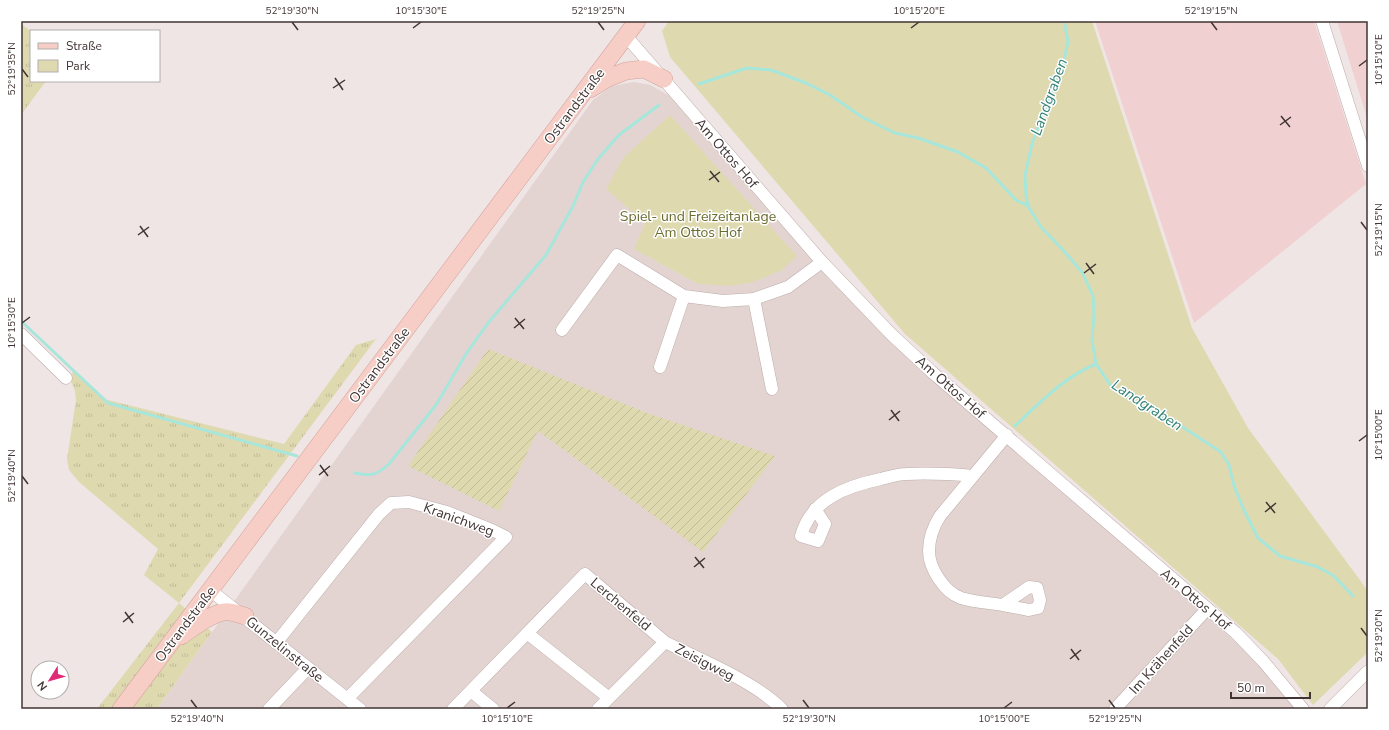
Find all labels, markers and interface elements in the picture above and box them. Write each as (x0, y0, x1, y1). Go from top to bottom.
text: 52°19'30"N (265, 4, 319, 18)
text: 10°15'30"E (395, 4, 447, 18)
text: 52°19'25"N (571, 4, 625, 18)
text: 10°15'20"E (893, 4, 945, 18)
text: 52°19'15"N (1184, 4, 1238, 18)
legend (30, 30, 160, 82)
text: 10°15'10"E (1372, 34, 1386, 86)
text: Straße (66, 38, 102, 54)
text: 52°19'35"N (5, 42, 19, 96)
water label: Landgraben (1026, 56, 1072, 138)
text: Park (66, 58, 91, 74)
street label: Ostrandstraße (540, 64, 609, 148)
street label: Am Ottos Hof (691, 114, 763, 193)
text: 52°19'15"N (1372, 203, 1386, 257)
park label: Spiel- und Freizeitanlage Am Ottos Hof (620, 207, 776, 242)
text: 10°15'30"E (5, 297, 19, 349)
street label: Ostrandstraße (345, 323, 414, 407)
street label: Am Ottos Hof (912, 352, 990, 423)
water label: Landgraben (1108, 375, 1186, 435)
text: 10°15'00"E (1372, 409, 1386, 461)
text: 52°19'40"N (5, 449, 19, 503)
street label: Kranichweg (421, 498, 497, 541)
street label: Am Ottos Hof (1156, 564, 1235, 635)
street label: Lerchenfeld (586, 573, 655, 635)
street label: Ostrandstraße (151, 582, 220, 666)
text: 52°19'20"N (1372, 609, 1386, 663)
street label: Gunzelinstraße (242, 612, 328, 687)
street label: Im Krähenfeld (1125, 620, 1198, 698)
street label: Zeisigweg (672, 639, 738, 685)
north arrow (30, 660, 70, 700)
scale bar (1231, 674, 1310, 700)
text: N (34, 678, 51, 694)
text: 50 m (1237, 680, 1265, 696)
text: 52°19'40"N (170, 712, 224, 726)
text: 10°15'10"E (481, 712, 533, 726)
text: 52°19'30"N (782, 712, 836, 726)
text: 10°15'00"E (978, 712, 1030, 726)
text: 52°19'25"N (1088, 712, 1142, 726)

